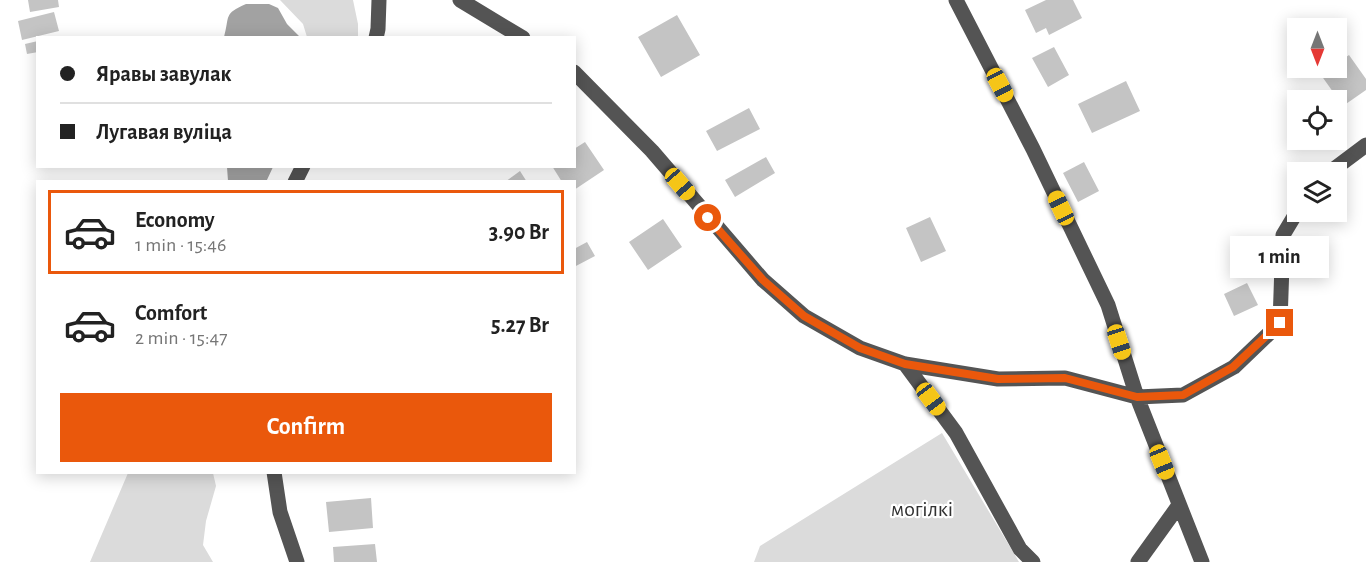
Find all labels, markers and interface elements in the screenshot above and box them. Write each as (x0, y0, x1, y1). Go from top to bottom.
north arrow (1287, 18, 1347, 78)
map controls (1287, 18, 1347, 222)
text: Яравы завулак (96, 63, 231, 85)
car (984, 65, 1016, 105)
button: locate (1287, 90, 1347, 150)
text: Лугавая вуліца (96, 121, 232, 143)
button: layers (1287, 162, 1347, 222)
car (661, 165, 699, 203)
car (1045, 188, 1077, 228)
route start (694, 204, 721, 231)
icon: car (63, 205, 117, 259)
text: Economy (135, 209, 215, 231)
text: 3.90 Br (489, 221, 549, 243)
text: 1 min · 15:46 (135, 235, 226, 255)
callout: 1 min (1230, 236, 1330, 278)
text: 1 min (1258, 247, 1301, 267)
icon: car (63, 298, 117, 352)
text: Comfort (135, 302, 207, 324)
route end (1266, 309, 1293, 336)
text: 5.27 Br (491, 314, 549, 336)
car (1105, 322, 1133, 362)
text: 2 min · 15:47 (135, 328, 228, 348)
car (913, 379, 949, 419)
button: Confirm (60, 393, 552, 462)
car (1147, 442, 1177, 482)
park label: могілкі (891, 498, 953, 520)

